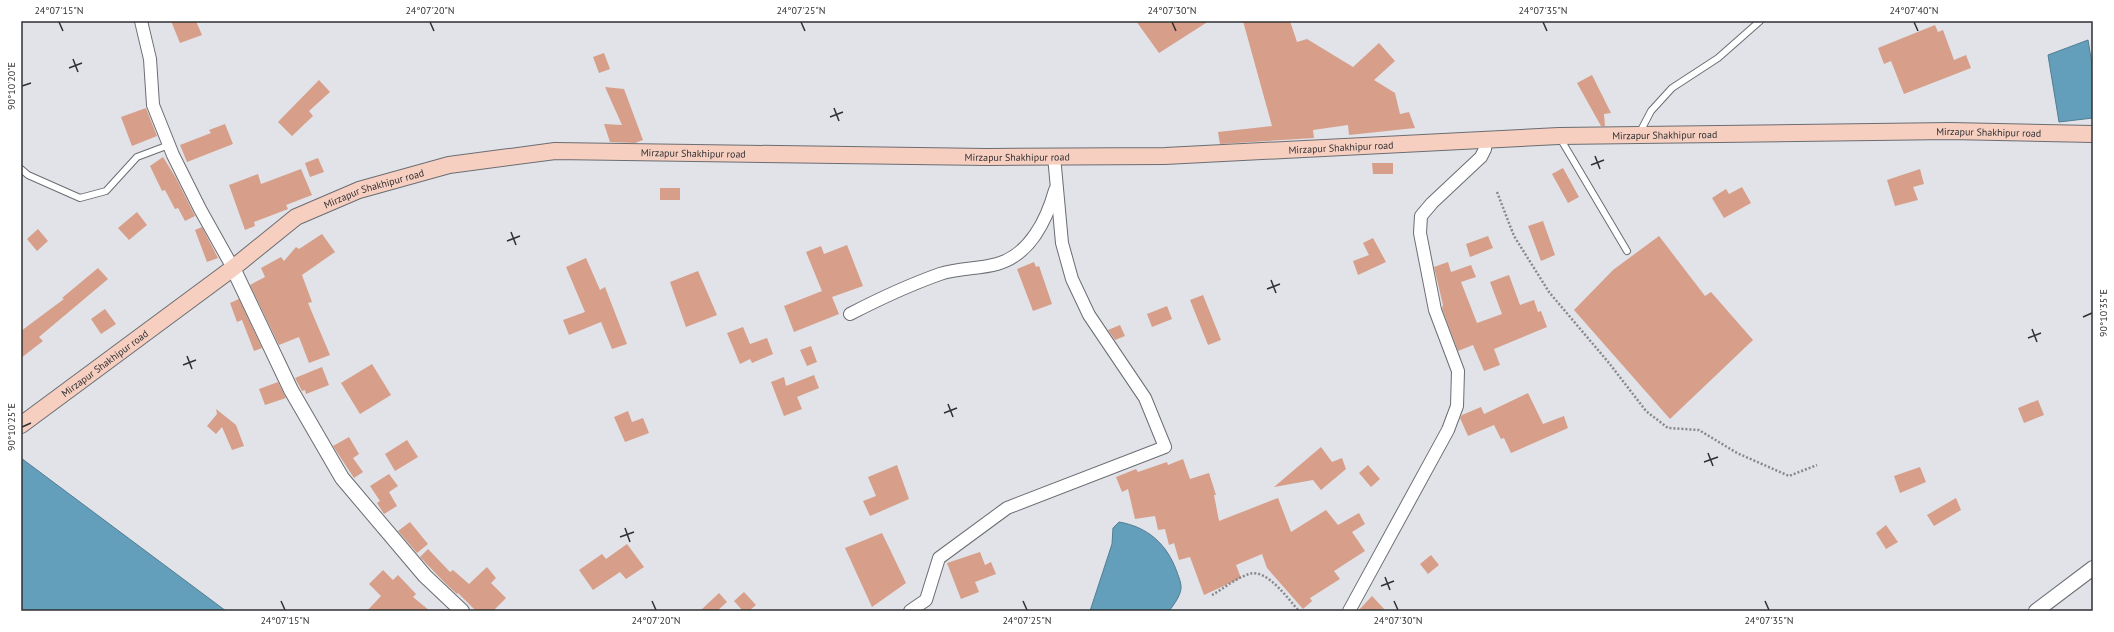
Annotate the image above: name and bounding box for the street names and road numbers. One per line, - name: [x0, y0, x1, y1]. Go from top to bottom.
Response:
- street label: Mirzapur Shakhipur road: [1936, 124, 2041, 139]
- street label: Mirzapur Shakhipur road: [1612, 127, 1717, 142]
- street label: Mirzapur Shakhipur road: [1288, 138, 1394, 156]
- street label: Mirzapur Shakhipur road: [641, 146, 746, 160]
- street label: Mirzapur Shakhipur road: [965, 150, 1070, 164]
- street label: Mirzapur Shakhipur road: [322, 166, 425, 211]
- street label: Mirzapur Shakhipur road: [58, 327, 151, 400]

